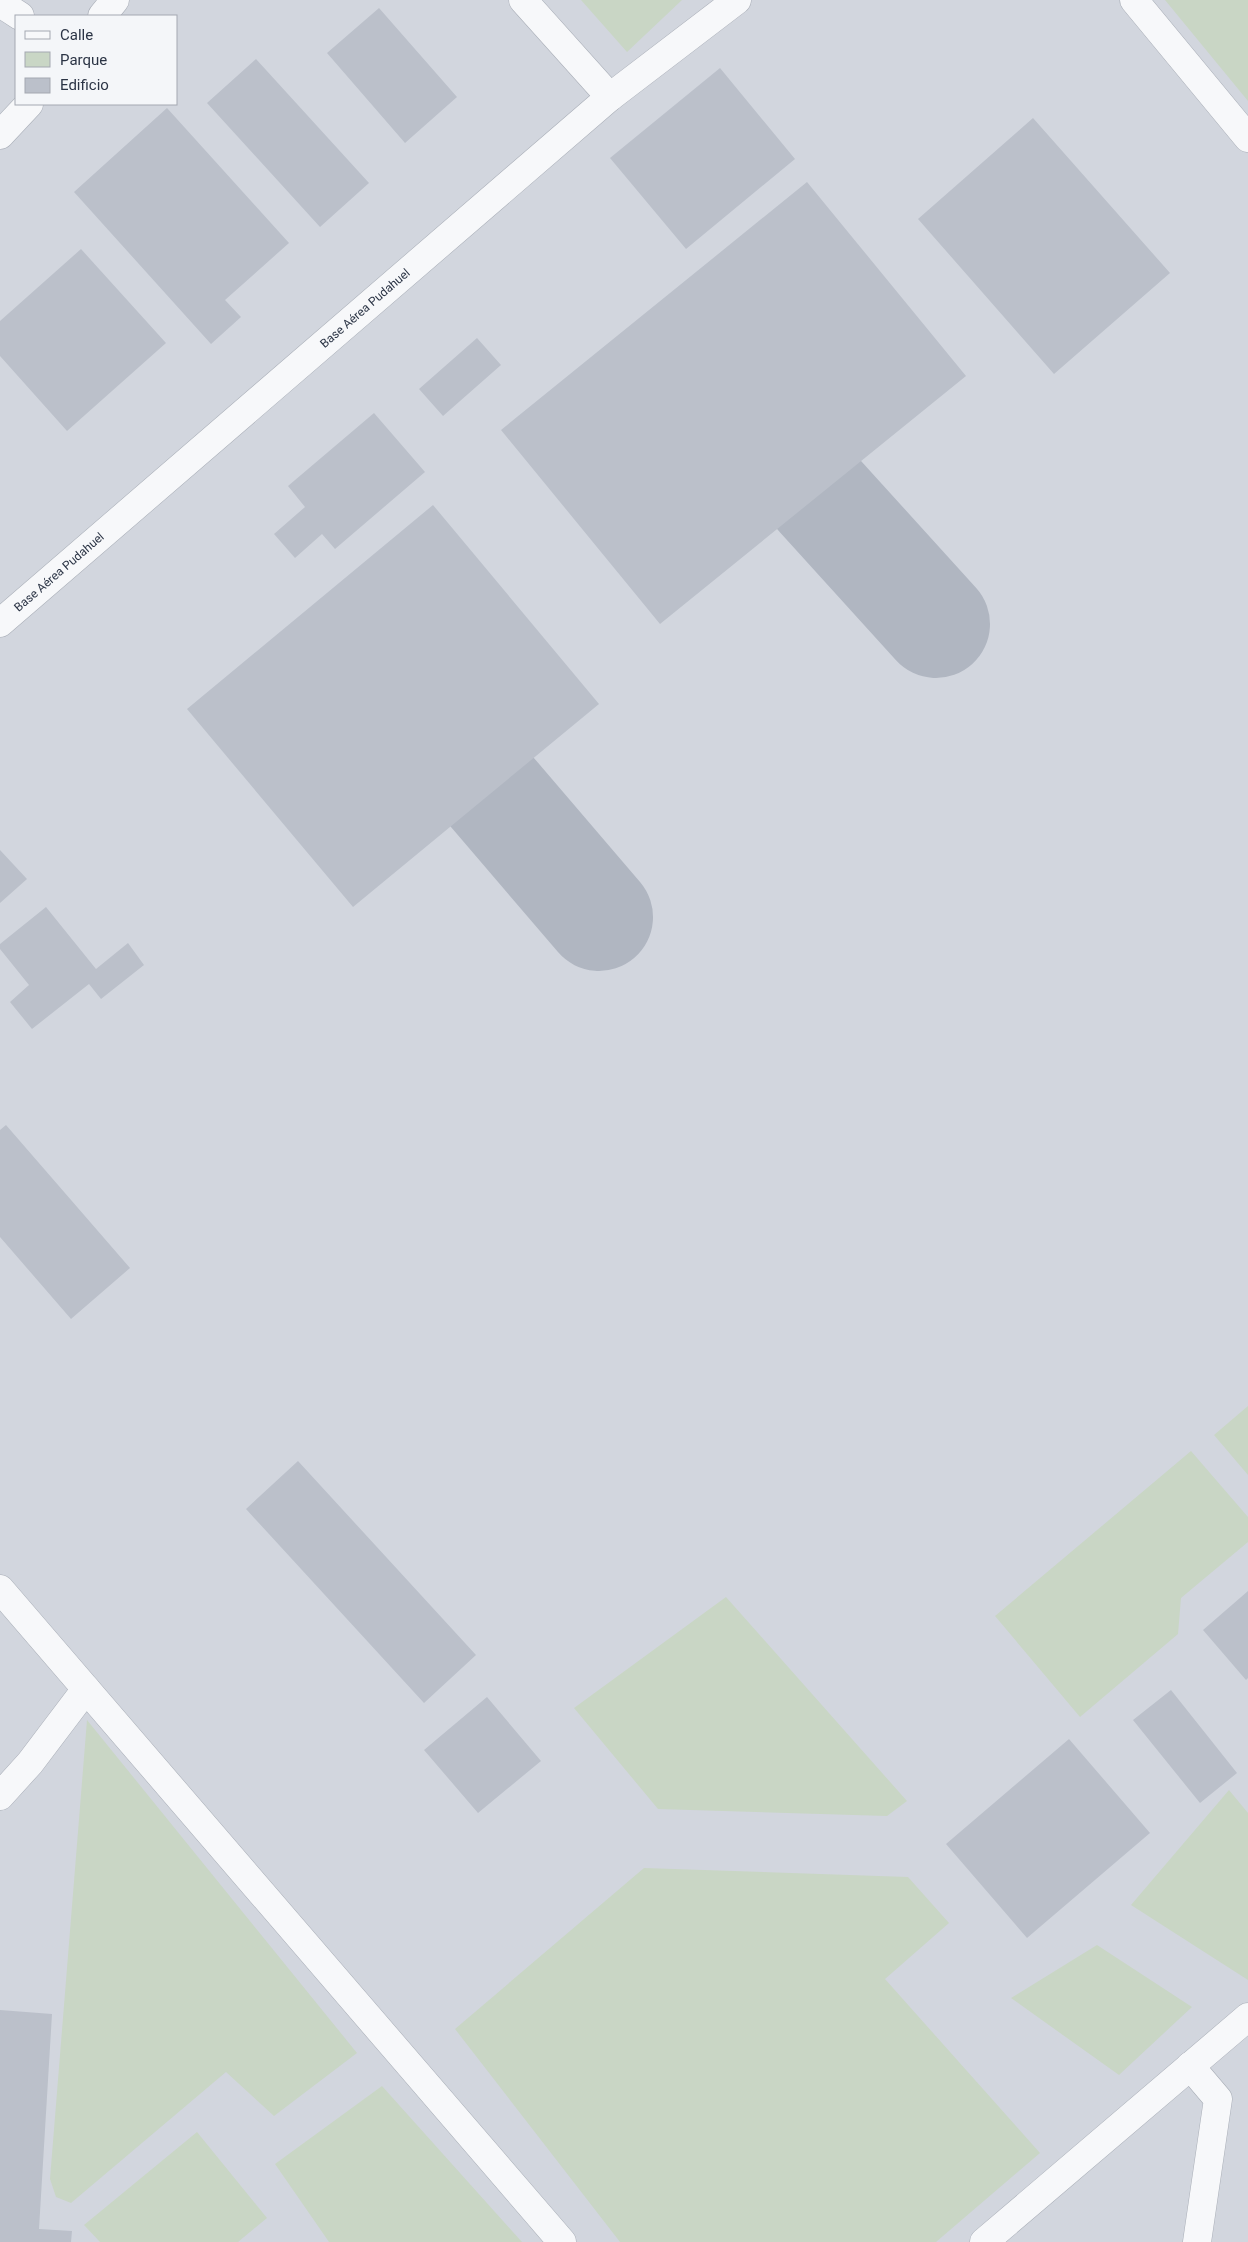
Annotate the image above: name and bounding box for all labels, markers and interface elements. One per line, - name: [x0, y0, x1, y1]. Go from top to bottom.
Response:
- legend: [15, 15, 178, 105]
- text: Calle: [60, 26, 93, 44]
- text: Parque: [60, 51, 107, 69]
- text: Edificio: [60, 76, 109, 94]
- street label: Base Aérea Pudahuel: [317, 266, 413, 351]
- street label: Base Aérea Pudahuel: [11, 530, 107, 614]

